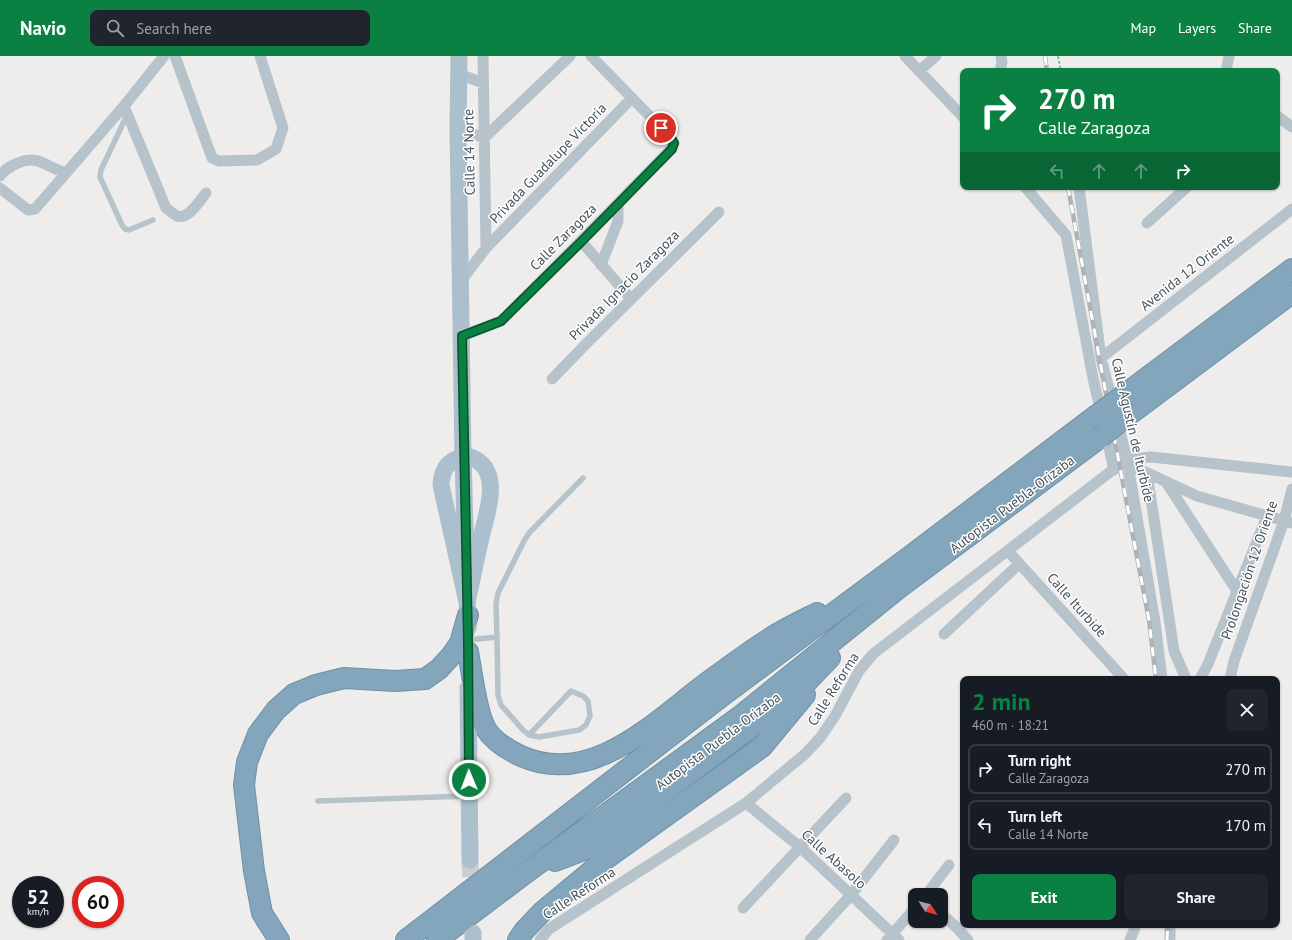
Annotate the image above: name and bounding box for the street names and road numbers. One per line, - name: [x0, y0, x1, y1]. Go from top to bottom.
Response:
- street label: Privada Guadalupe Victoria: [486, 99, 610, 227]
- street label: Calle 14 Norte: [459, 109, 479, 195]
- street label: Calle Zaragoza: [526, 200, 600, 274]
- street label: Privada Ignacio Zaragoza: [565, 226, 683, 344]
- street label: Avenida 12 Oriente: [1136, 230, 1238, 314]
- street label: Calle Agustín de Iturbide: [1108, 356, 1158, 504]
- street label: Autopista Puebla-Orizaba: [946, 451, 1078, 557]
- street label: Prolongación 12 Oriente: [1217, 498, 1281, 642]
- street label: Calle Iturbide: [1043, 569, 1111, 641]
- street label: Calle Reforma: [803, 649, 863, 729]
- street label: Autopista Puebla-Orizaba: [652, 688, 784, 794]
- street label: Calle Abasolo: [798, 825, 870, 893]
- street label: Calle Reforma: [539, 863, 619, 923]

